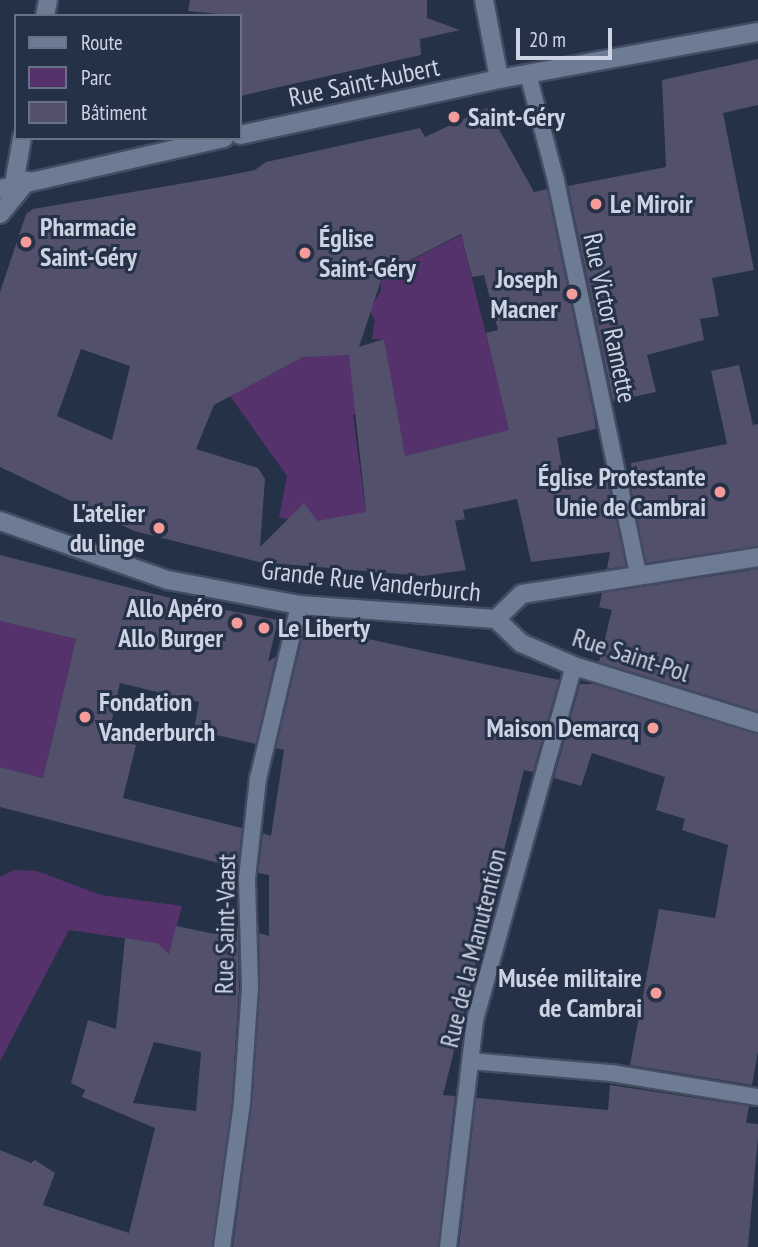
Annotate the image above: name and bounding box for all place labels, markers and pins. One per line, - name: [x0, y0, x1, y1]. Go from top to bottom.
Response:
- place label: Saint-Géry: [468, 101, 565, 133]
- marker: Saint-Géry: [446, 109, 462, 125]
- place label: Le Miroir: [610, 188, 693, 220]
- marker: Le Miroir: [588, 196, 604, 212]
- place label: Pharmacie Saint-Géry: [40, 211, 137, 272]
- place label: Église Saint-Géry: [319, 222, 416, 284]
- marker: Pharmacie Saint-Géry: [18, 234, 34, 250]
- marker: Église Saint-Géry: [297, 245, 313, 261]
- place label: Joseph Macner: [490, 263, 558, 324]
- marker: Joseph Macner: [564, 286, 580, 302]
- place label: Église Protestante Unie de Cambrai: [538, 461, 706, 522]
- marker: Église Protestante Unie de Cambrai: [712, 484, 728, 500]
- place label: L'atelier du linge: [70, 497, 145, 558]
- marker: L'atelier du linge: [151, 520, 167, 536]
- place label: Allo Apéro Allo Burger: [118, 592, 223, 654]
- place label: Le Liberty: [278, 612, 370, 644]
- marker: Allo Apéro Allo Burger: [229, 615, 245, 631]
- marker: Le Liberty: [256, 620, 272, 636]
- place label: Fondation Vanderburch: [99, 686, 215, 748]
- marker: Fondation Vanderburch: [77, 709, 93, 725]
- place label: Maison Demarcq: [487, 712, 639, 744]
- marker: Maison Demarcq: [645, 720, 661, 736]
- place label: Musée militaire de Cambrai: [498, 962, 642, 1024]
- marker: Musée militaire de Cambrai: [648, 985, 664, 1001]

